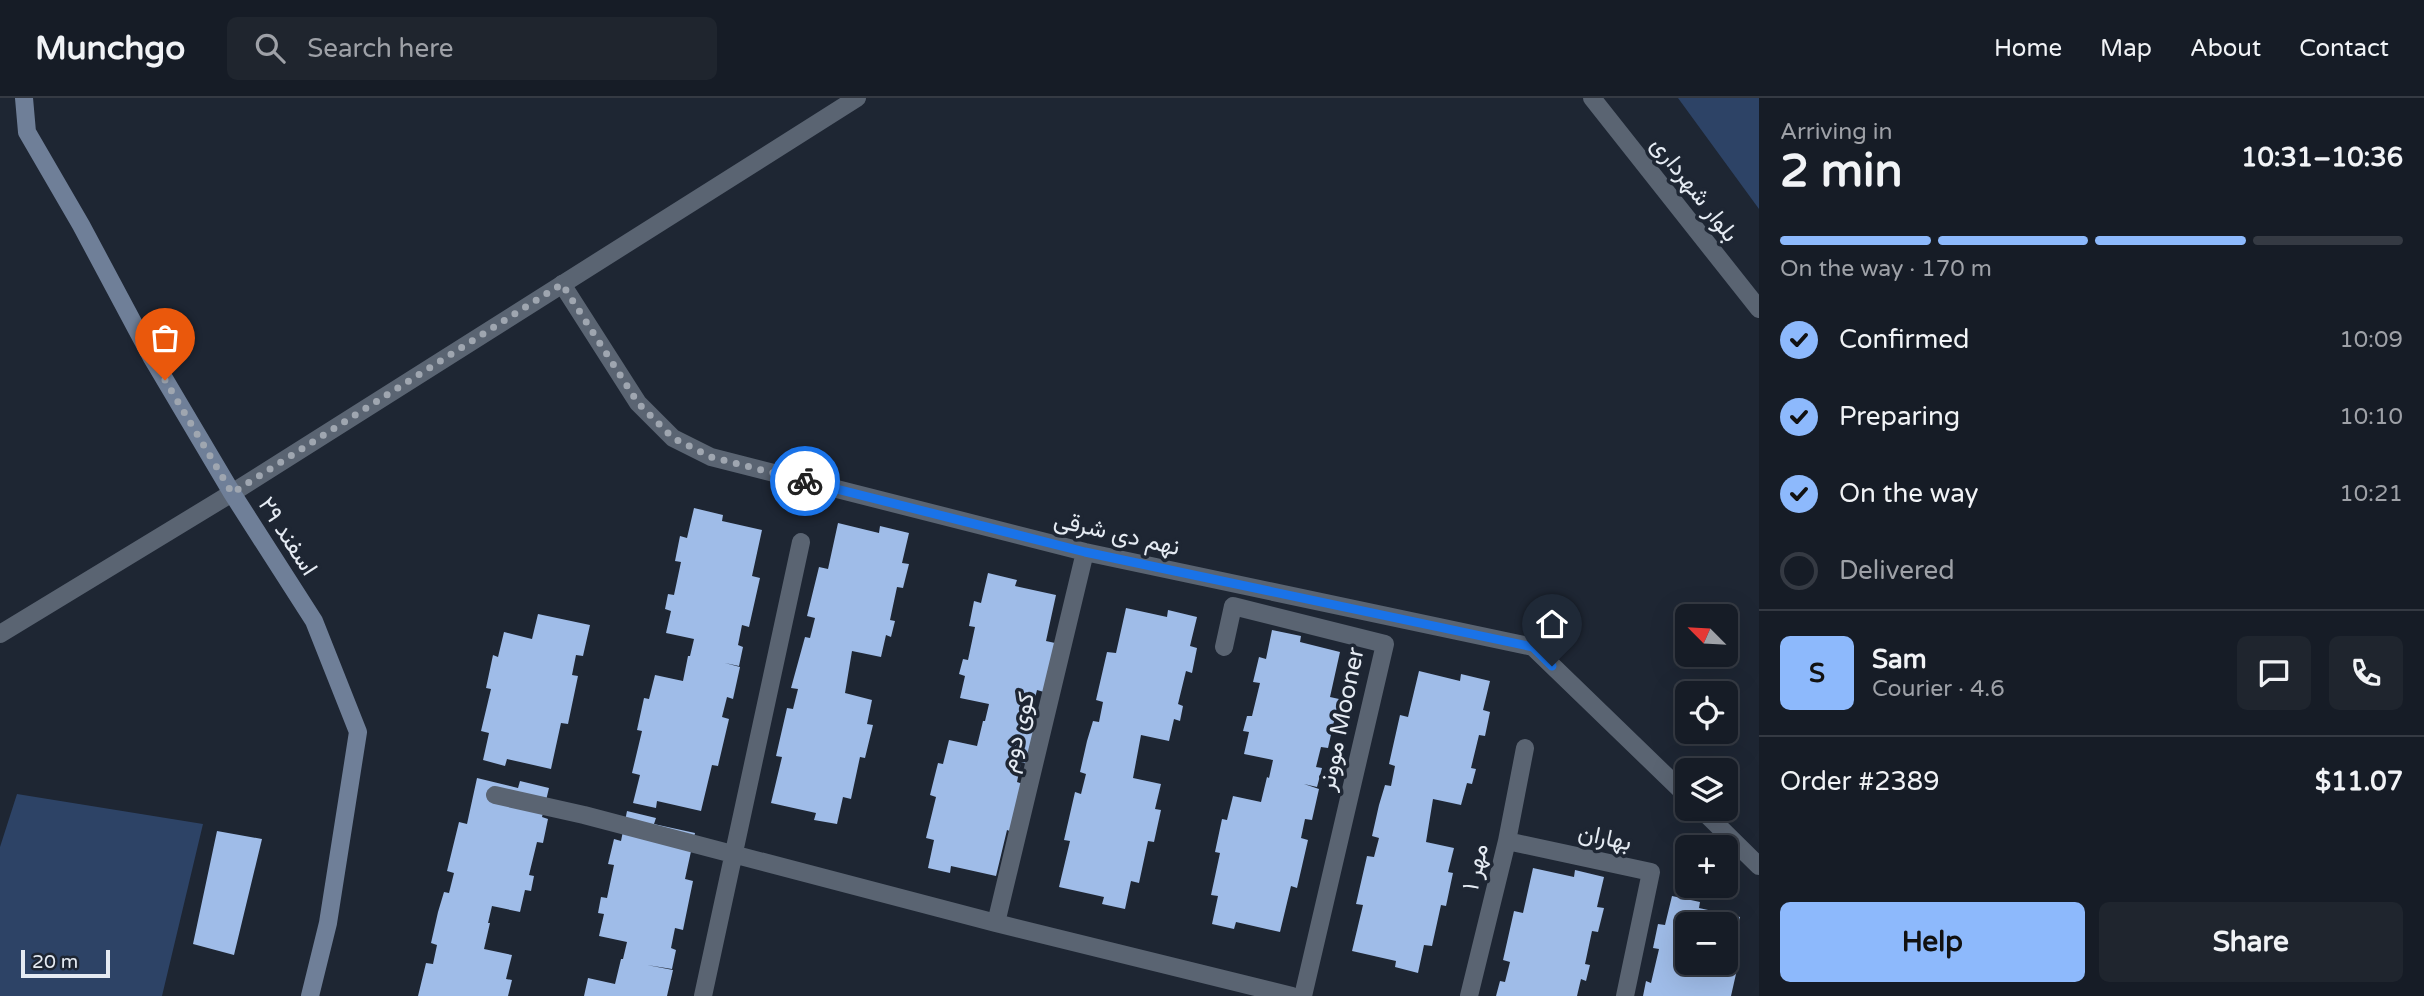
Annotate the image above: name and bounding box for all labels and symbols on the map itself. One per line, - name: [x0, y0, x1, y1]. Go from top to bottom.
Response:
- street label: بلوار شهرداری: [1644, 131, 1745, 248]
- pin: [135, 308, 195, 380]
- courier: [770, 446, 840, 516]
- street label: ۲۹ اسفند: [252, 492, 324, 581]
- street label: نهم دی شرقی: [1051, 505, 1183, 563]
- pin: [1522, 594, 1582, 666]
- north arrow: [1675, 604, 1738, 667]
- street label: موونر Mooner: [1312, 644, 1371, 794]
- street label: کوی دوم: [994, 689, 1042, 775]
- street label: بهاران: [1576, 818, 1634, 857]
- street label: مهر ۱: [1456, 841, 1495, 893]
- scale bar: [21, 947, 110, 979]

